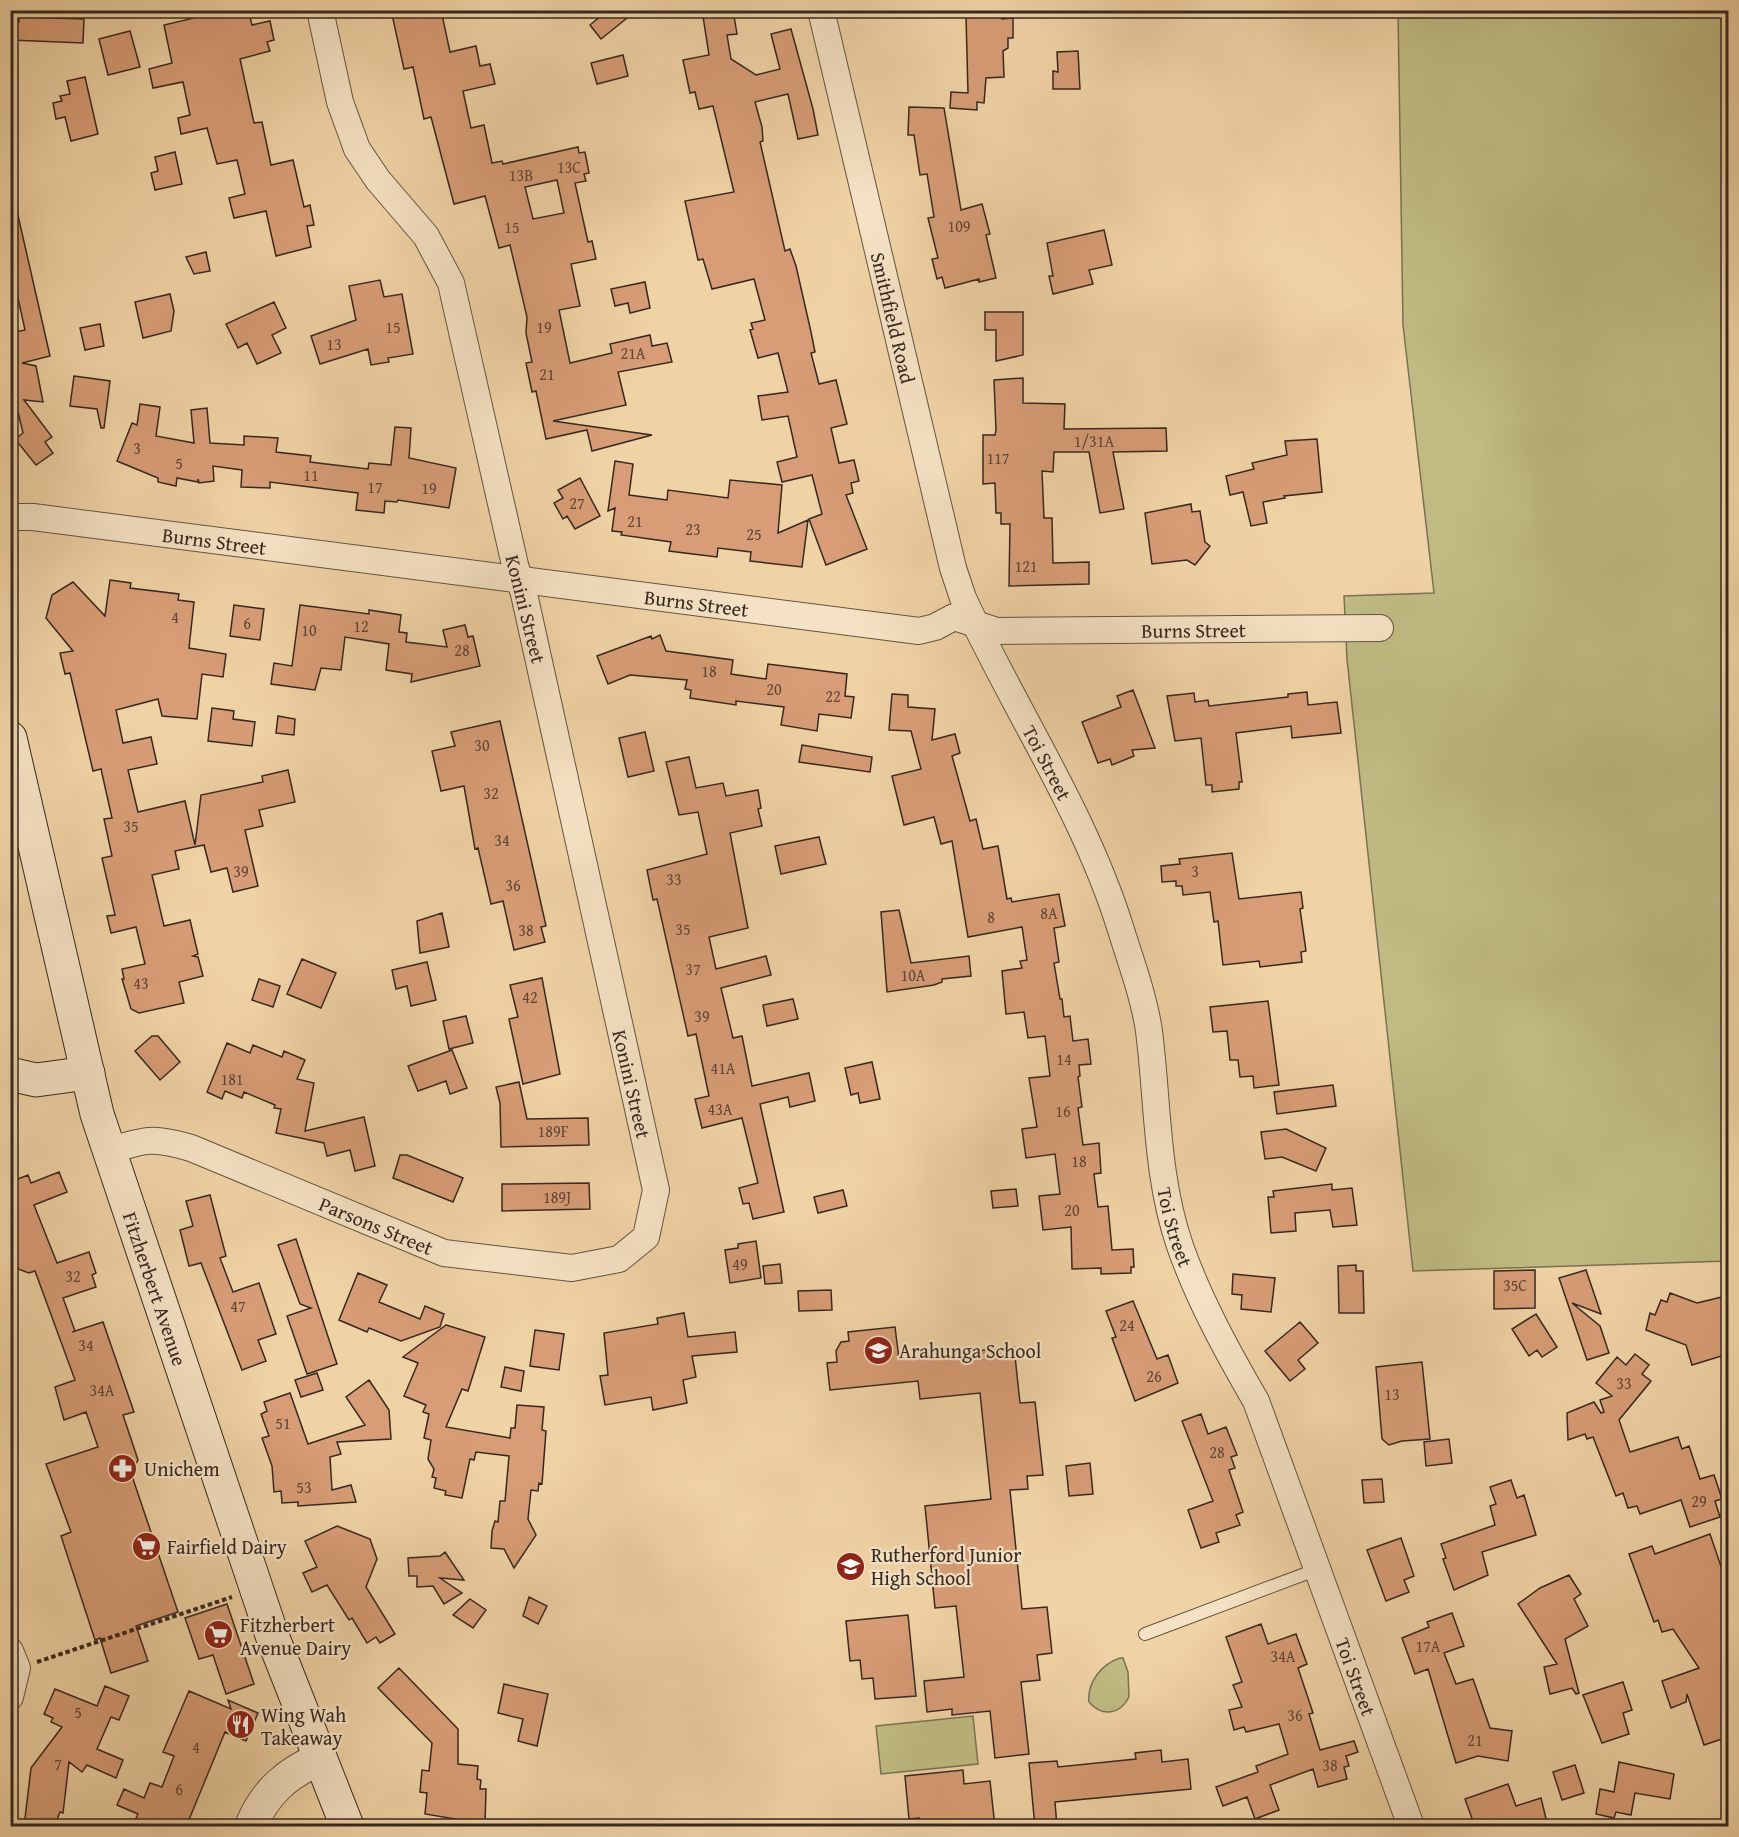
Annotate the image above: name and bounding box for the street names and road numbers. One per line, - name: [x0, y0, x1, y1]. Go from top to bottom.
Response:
- street label: Smithfield Road: [864, 249, 923, 386]
- street label: Burns Street: [161, 519, 268, 561]
- street label: Konini Street: [499, 552, 553, 666]
- street label: Burns Street: [643, 581, 750, 623]
- street label: Burns Street: [1141, 615, 1246, 644]
- street label: Toi Street: [1016, 720, 1079, 805]
- street label: Konini Street: [605, 1027, 659, 1141]
- street label: Toi Street: [1151, 1185, 1201, 1271]
- street label: Parsons Street: [315, 1188, 438, 1262]
- street label: Fitzherbert Avenue: [116, 1208, 195, 1369]
- street label: Toi Street: [1329, 1633, 1384, 1720]

